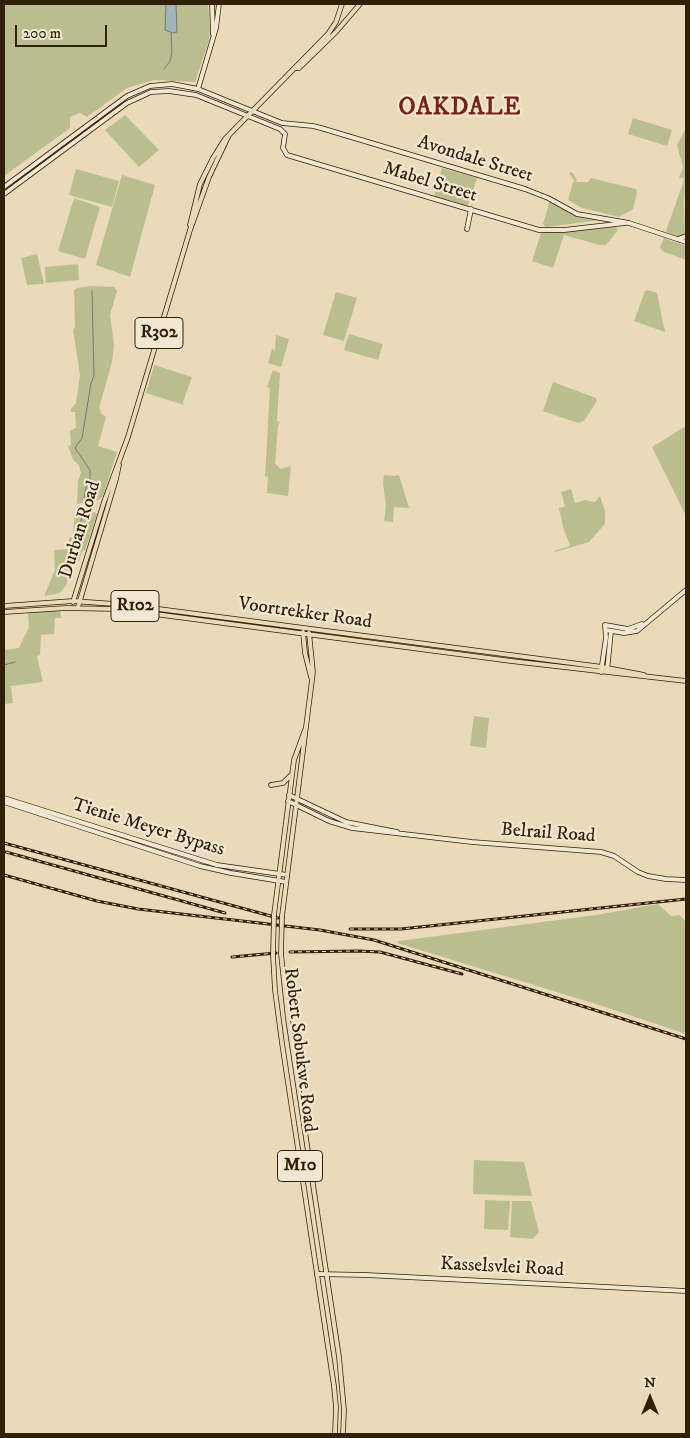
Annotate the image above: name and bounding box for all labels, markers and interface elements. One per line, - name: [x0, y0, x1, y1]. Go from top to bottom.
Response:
- scale bar: [18, 15, 110, 47]
- text: 200 m: [23, 24, 61, 43]
- district label: OAKDALE: [398, 95, 522, 123]
- street label: Avondale Street: [415, 132, 535, 188]
- street label: Mabel Street: [380, 158, 480, 208]
- road number: R302: [135, 317, 183, 348]
- street label: Durban Road: [55, 479, 107, 581]
- road number: R102: [111, 590, 159, 622]
- street label: Voortrekker Road: [237, 593, 373, 635]
- street label: Tienie Meyer Bypass: [69, 794, 227, 862]
- street label: Belrail Road: [500, 819, 596, 849]
- street label: Robert Sobukwe Road: [278, 966, 320, 1134]
- road number: M10: [278, 1150, 322, 1182]
- street label: Kasselsvlei Road: [440, 1253, 564, 1283]
- north arrow: [625, 1373, 675, 1423]
- text: N: [644, 1374, 656, 1392]

